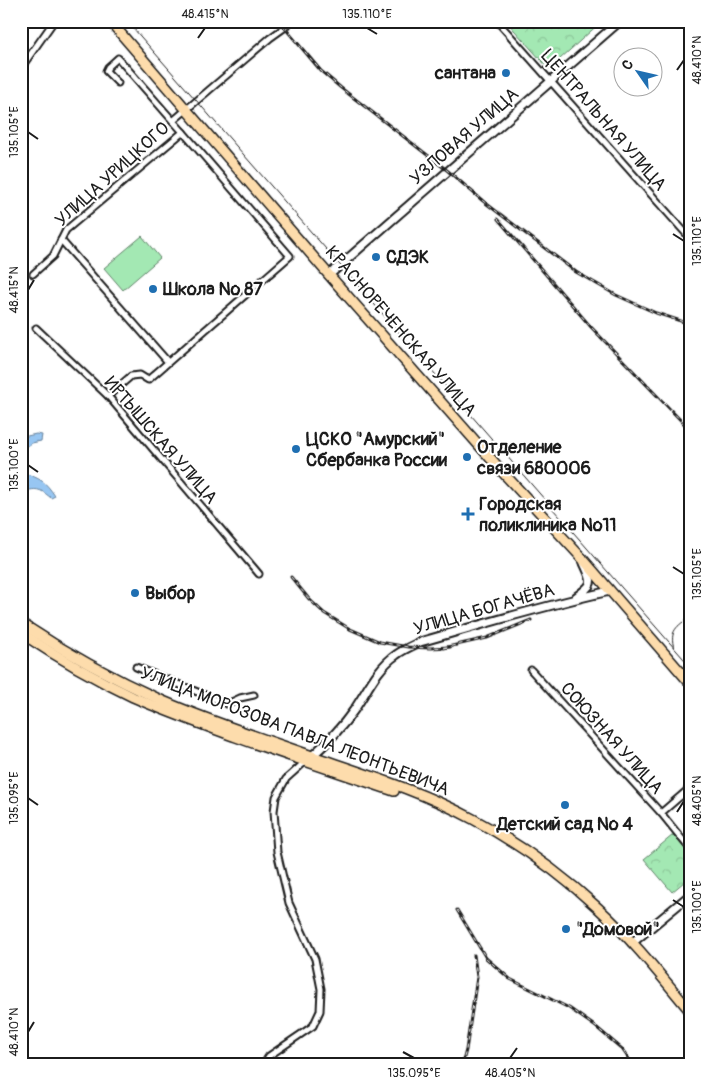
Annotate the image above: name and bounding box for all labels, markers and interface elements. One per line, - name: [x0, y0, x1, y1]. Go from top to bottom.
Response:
- text: 48.415°N: [181, 7, 229, 22]
- text: 135.110°E: [342, 7, 392, 22]
- text: 48.410°N: [690, 36, 705, 84]
- street label: ЦЕНТРАЛЬНАЯ УЛИЦА: [536, 45, 672, 196]
- north arrow: [614, 48, 664, 98]
- text: С: [618, 56, 637, 73]
- place label: сантана: [434, 62, 497, 85]
- marker: сантана: [500, 67, 512, 79]
- street label: УЗЛОВАЯ УЛИЦА: [405, 83, 524, 190]
- text: 135.105°E: [7, 106, 22, 158]
- street label: УЛИЦА УРИЦКОГО: [50, 117, 174, 232]
- text: 135.110°E: [690, 216, 705, 266]
- street label: КРАСНОРЕЧЕНСКАЯ УЛИЦА: [320, 241, 481, 422]
- place label: СДЭК: [386, 246, 429, 269]
- marker: СДЭК: [370, 251, 382, 263]
- text: 48.415°N: [7, 266, 22, 314]
- place label: Школа № 87: [162, 278, 263, 301]
- marker: Школа № 87: [147, 283, 159, 295]
- street label: ИРТЫШСКАЯ УЛИЦА: [99, 372, 223, 509]
- place label: ЦСКО "Амурский" Сбербанка России: [306, 428, 447, 472]
- place label: Отделение связи 680006: [476, 436, 591, 480]
- text: 135.100°E: [7, 438, 22, 492]
- marker: ЦСКО "Амурский" Сбербанка России: [290, 443, 302, 455]
- marker: Отделение связи 680006: [461, 451, 473, 463]
- place label: Городская поликлиника №11: [479, 493, 617, 537]
- marker: Городская поликлиника №11: [461, 507, 475, 521]
- text: 135.105°E: [690, 548, 705, 600]
- street label: УЛИЦА БОГАЧЁВА: [411, 578, 557, 641]
- place label: Выбор: [145, 582, 196, 605]
- marker: Выбор: [129, 587, 141, 599]
- street label: УЛИЦА МОРОЗОВА ПАВЛА ЛЕОНТЬЕВИЧА: [137, 662, 453, 801]
- street label: СОЮЗНАЯ УЛИЦА: [555, 677, 668, 799]
- text: 135.095°E: [7, 772, 22, 824]
- text: 48.405°N: [690, 776, 705, 826]
- marker: Детский сад № 4: [559, 799, 571, 811]
- place label: Детский сад № 4: [496, 813, 634, 836]
- text: 135.100°E: [690, 880, 705, 934]
- place label: "Домовой": [576, 918, 660, 941]
- marker: "Домовой": [560, 923, 572, 935]
- text: 48.410°N: [7, 1008, 22, 1056]
- text: 135.095°E: [388, 1066, 440, 1081]
- text: 48.405°N: [485, 1066, 535, 1081]

